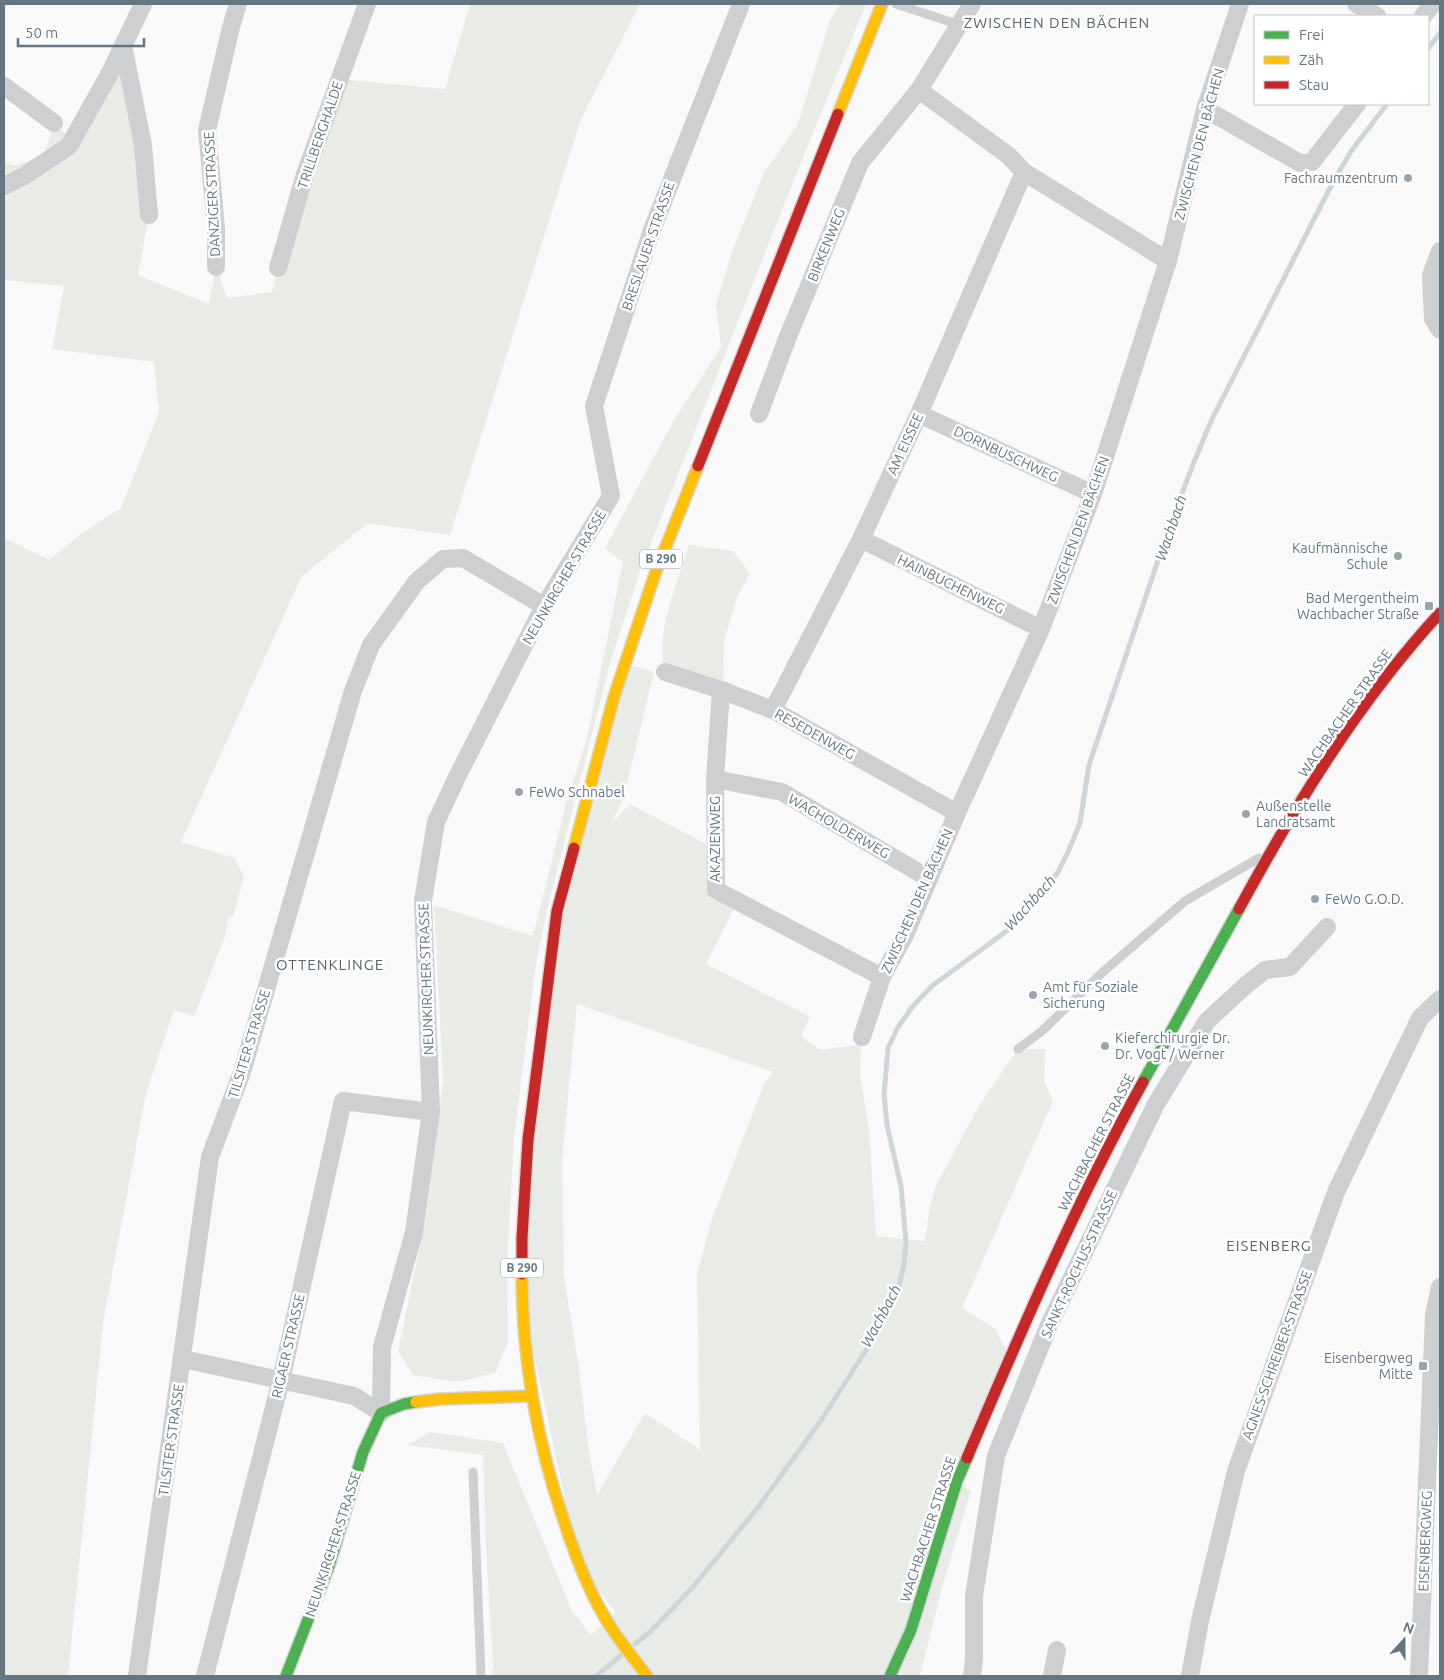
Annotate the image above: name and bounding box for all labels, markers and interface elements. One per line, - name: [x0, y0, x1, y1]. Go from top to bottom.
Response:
- district label: ZWISCHEN DEN BÄCHEN: [964, 14, 1150, 31]
- scale bar: [18, 15, 144, 47]
- legend: [1254, 15, 1429, 105]
- text: 50 m: [25, 24, 58, 41]
- text: Frei: [1299, 26, 1324, 43]
- text: Zäh: [1299, 51, 1324, 68]
- street label: ZWISCHEN DEN BÄCHEN: [1171, 67, 1227, 221]
- text: Stau: [1299, 76, 1329, 93]
- street label: TRILLBERGHALDE: [294, 79, 346, 191]
- street label: DANZIGER STRASSE: [201, 131, 223, 257]
- place label: Fachraumzentrum: [1284, 170, 1398, 186]
- marker: Fachraumzentrum: [1402, 172, 1414, 184]
- street label: BRESLAUER STRASSE: [618, 180, 678, 312]
- street label: BIRKENWEG: [804, 206, 848, 284]
- street label: AM EISSEE: [884, 410, 926, 477]
- street label: DORNBUSCHWEG: [951, 423, 1061, 485]
- street label: ZWISCHEN DEN BÄCHEN: [1044, 454, 1112, 606]
- water label: Wachbach: [1151, 493, 1190, 563]
- street label: NEUNKIRCHER STRASSE: [519, 507, 609, 647]
- place label: Kaufmännische Schule: [1292, 540, 1388, 572]
- road number: B 290: [640, 550, 682, 568]
- marker: Kaufmännische Schule: [1392, 550, 1404, 562]
- street label: HAINBUCHENWEG: [895, 551, 1007, 617]
- place label: Bad Mergentheim Wachbacher Straße: [1297, 590, 1419, 622]
- marker: Bad Mergentheim Wachbacher Straße: [1423, 600, 1435, 612]
- street label: WACHBACHER STRASSE: [1295, 646, 1395, 780]
- street label: RESEDENWEG: [772, 705, 858, 763]
- place label: FeWo Schnabel: [529, 784, 625, 800]
- marker: FeWo Schnabel: [513, 786, 525, 798]
- street label: WACHOLDERWEG: [785, 790, 893, 862]
- street label: AKAZIENWEG: [707, 796, 723, 882]
- place label: Außenstelle Landratsamt: [1256, 798, 1336, 830]
- marker: Außenstelle Landratsamt: [1240, 808, 1252, 820]
- street label: ZWISCHEN DEN BÄCHEN: [878, 826, 956, 976]
- water label: Wachbach: [1001, 872, 1059, 934]
- place label: FeWo G.O.D.: [1325, 891, 1404, 907]
- marker: FeWo G.O.D.: [1309, 893, 1321, 905]
- street label: NEUNKIRCHER STRASSE: [415, 903, 437, 1055]
- district label: OTTENKLINGE: [276, 956, 384, 973]
- place label: Amt für Soziale Sicherung: [1043, 979, 1139, 1011]
- street label: TILSITER STRASSE: [225, 987, 273, 1100]
- marker: Amt für Soziale Sicherung: [1027, 989, 1039, 1001]
- place label: Kieferchirurgie Dr. Dr. Vogt / Werner: [1115, 1030, 1230, 1062]
- marker: Kieferchirurgie Dr. Dr. Vogt / Werner: [1099, 1040, 1111, 1052]
- street label: WACHBACHER STRASSE: [1054, 1070, 1138, 1213]
- street label: SANKT-ROCHUS-STRASSE: [1038, 1187, 1120, 1341]
- district label: EISENBERG: [1226, 1237, 1312, 1254]
- road number: B 290: [501, 1258, 543, 1278]
- street label: AGNES-SCHREIBER-STRASSE: [1239, 1268, 1315, 1442]
- water label: Wachbach: [857, 1282, 904, 1350]
- street label: RIGAER STRASSE: [268, 1292, 308, 1400]
- place label: Eisenbergweg Mitte: [1324, 1350, 1413, 1382]
- marker: Eisenbergweg Mitte: [1417, 1360, 1429, 1372]
- street label: TILSITER STRASSE: [155, 1383, 187, 1497]
- street label: WACHBACHER STRASSE: [897, 1454, 959, 1604]
- street label: NEUNKIRCHER STRASSE: [302, 1469, 364, 1619]
- street label: EISENBERGWEG: [1415, 1490, 1435, 1592]
- north arrow: [1379, 1615, 1429, 1665]
- text: N: [1401, 1619, 1416, 1637]

